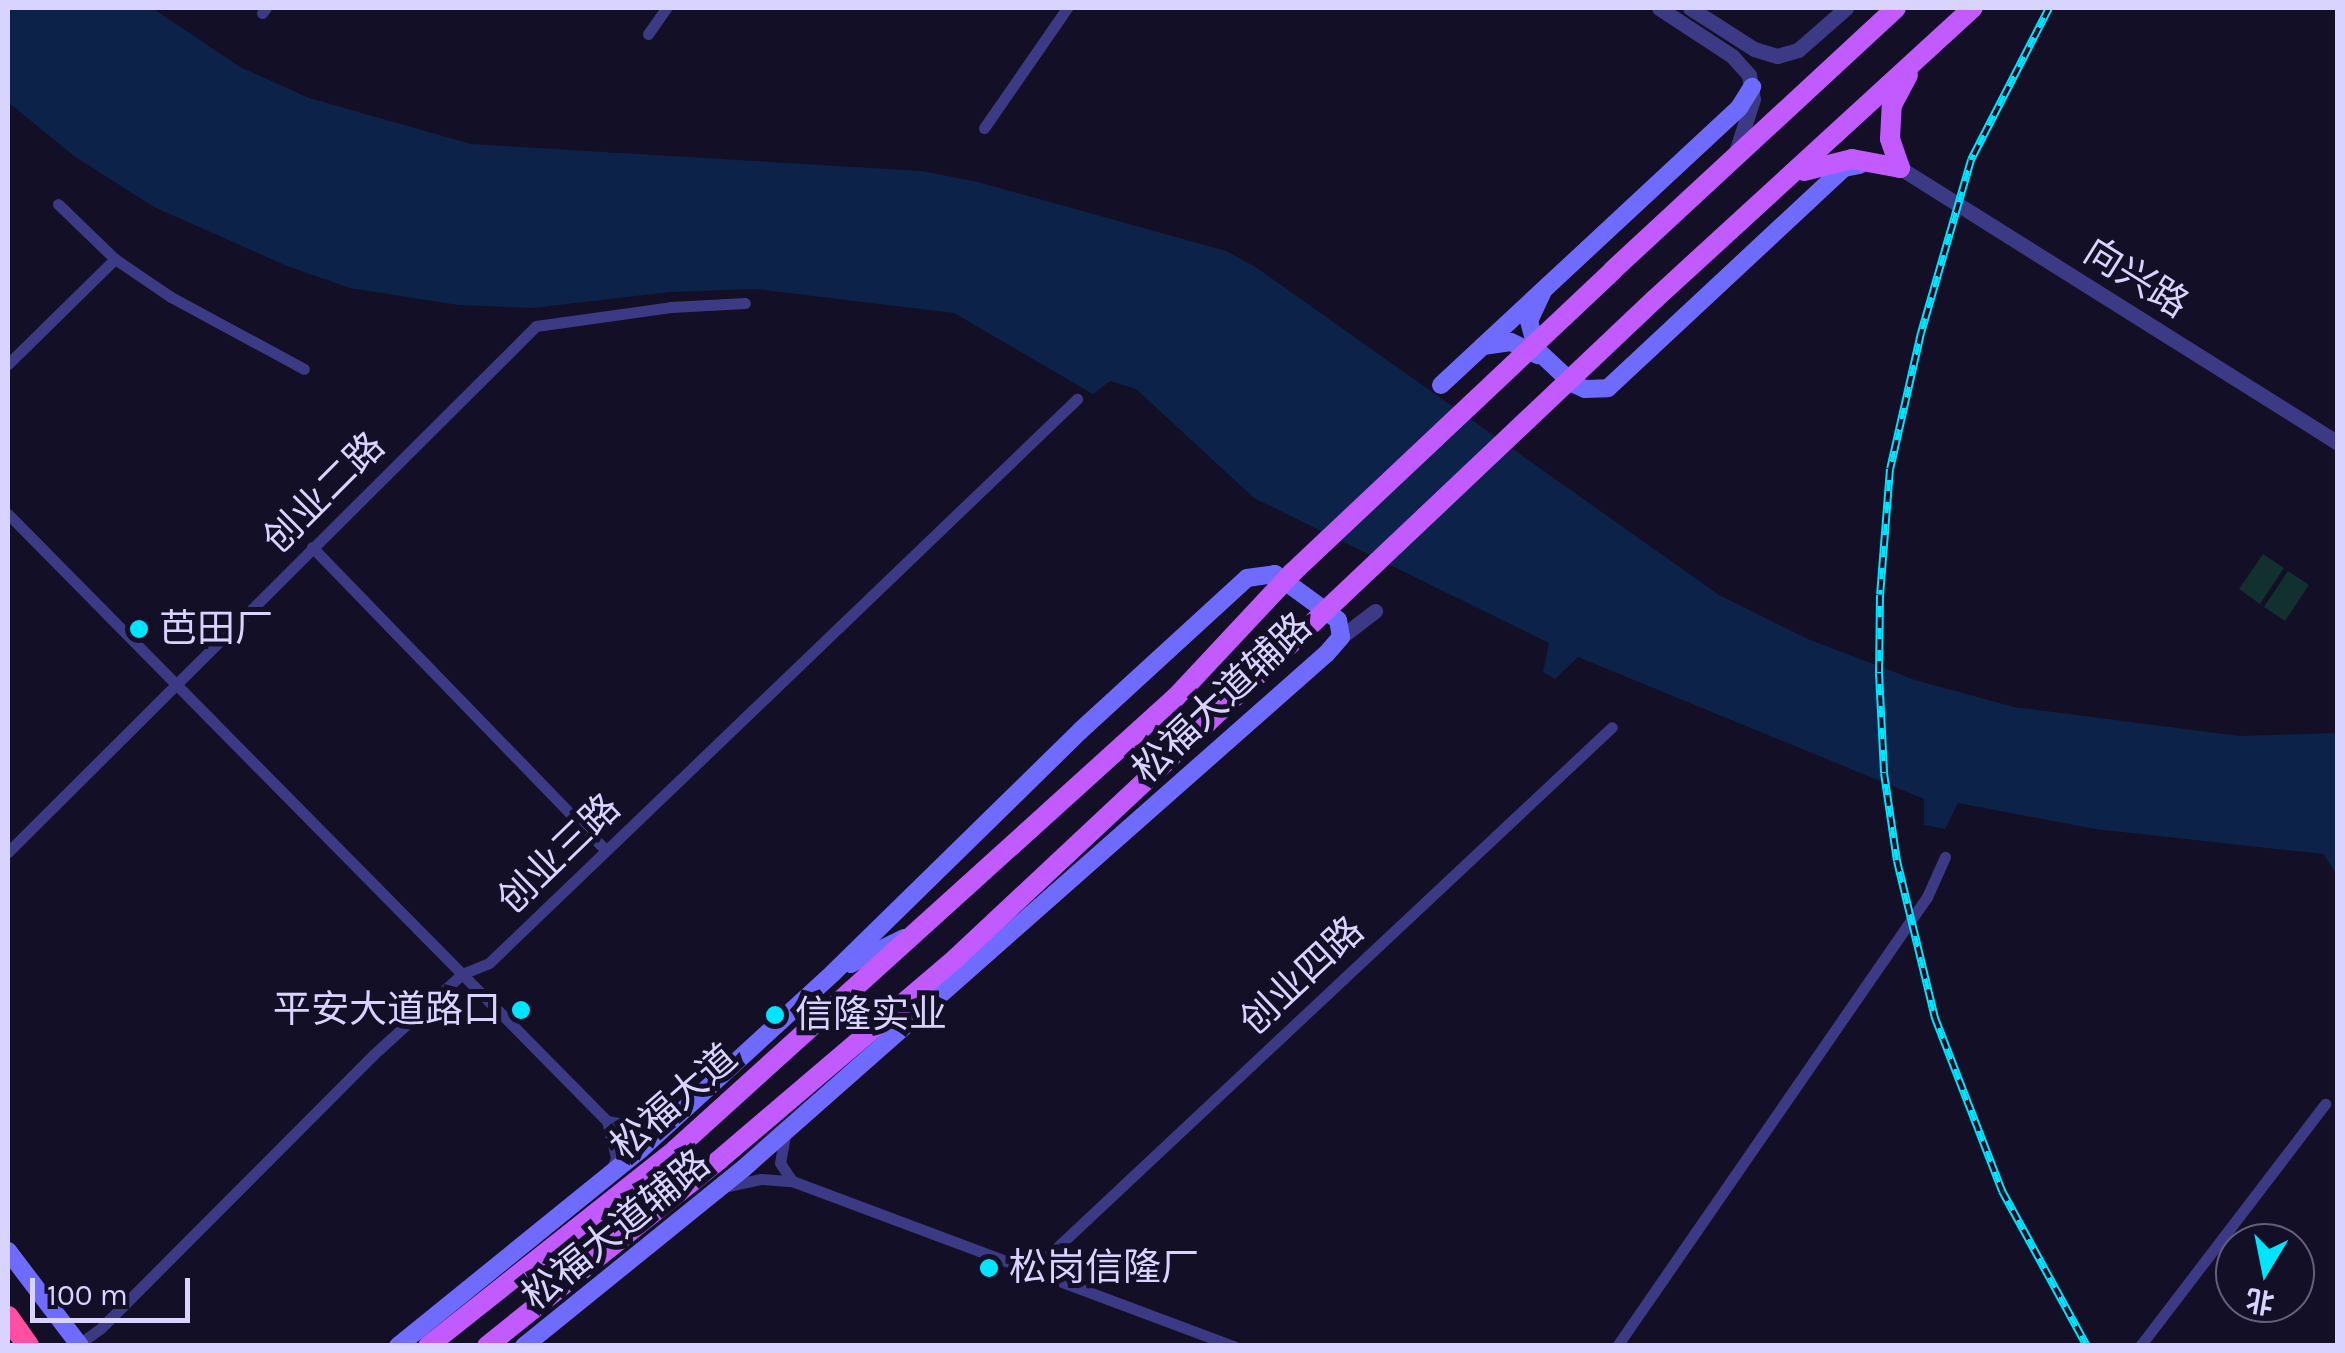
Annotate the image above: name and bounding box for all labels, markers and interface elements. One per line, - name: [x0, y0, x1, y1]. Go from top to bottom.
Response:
- street label: 向兴路: [2076, 228, 2196, 328]
- street label: 创业二路: [254, 423, 394, 563]
- street label: 松福大道辅路: [1123, 604, 1321, 792]
- place label: 芭田厂: [159, 606, 273, 652]
- marker: 芭田厂: [128, 618, 150, 640]
- street label: 创业三路: [488, 785, 630, 923]
- street label: 创业四路: [1231, 907, 1373, 1045]
- place label: 平安大道路口: [273, 987, 501, 1033]
- place label: 信隆实业: [795, 992, 947, 1038]
- marker: 平安大道路口: [510, 999, 532, 1021]
- marker: 信隆实业: [764, 1004, 786, 1026]
- street label: 松福大道: [602, 1035, 746, 1169]
- street label: 松福大道辅路: [513, 1141, 719, 1319]
- north arrow: [2215, 1223, 2315, 1323]
- place label: 松岗信隆厂: [1009, 1245, 1199, 1291]
- marker: 松岗信隆厂: [978, 1257, 1000, 1279]
- scale bar: [35, 1258, 195, 1320]
- text: 100 m: [47, 1277, 128, 1313]
- text: 北: [2243, 1282, 2277, 1320]

